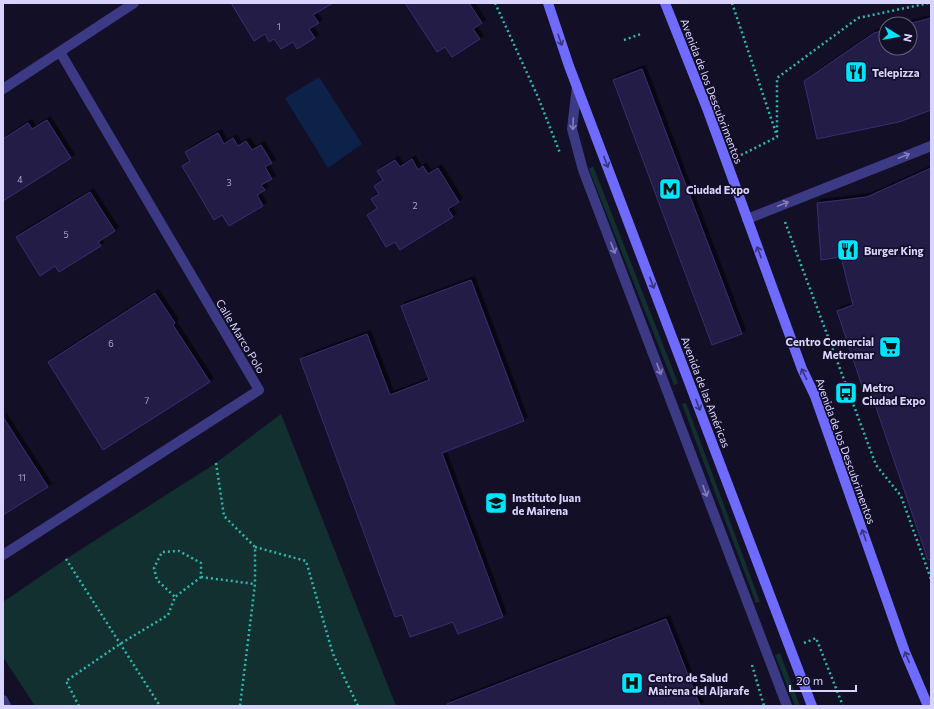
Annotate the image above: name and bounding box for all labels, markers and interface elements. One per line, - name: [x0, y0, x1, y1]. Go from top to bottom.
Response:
- north arrow: [878, 16, 918, 56]
- street label: Avenida de los Descubrimentos: [678, 17, 746, 165]
- house number: 1: [277, 21, 281, 32]
- text: N: [901, 33, 915, 43]
- one-way arrow: [557, 34, 564, 47]
- restaurant icon: Telepizza: [843, 59, 869, 85]
- place label: Telepizza: [872, 66, 920, 79]
- one-way arrow: [570, 118, 577, 131]
- one-way arrow: [897, 152, 909, 160]
- one-way arrow: [603, 155, 611, 167]
- house number: 4: [17, 174, 23, 185]
- metro station icon: Ciudad Expo: [657, 176, 683, 202]
- house number: 3: [226, 177, 232, 188]
- place label: Ciudad Expo: [686, 183, 750, 196]
- one-way arrow: [776, 199, 788, 207]
- house number: 2: [413, 200, 418, 211]
- house number: 5: [63, 229, 69, 240]
- restaurant icon: Burger King: [835, 237, 861, 263]
- one-way arrow: [609, 241, 617, 253]
- place label: Burger King: [864, 244, 924, 257]
- one-way arrow: [754, 246, 762, 258]
- one-way arrow: [649, 277, 657, 289]
- street label: Calle Marco Polo: [214, 297, 268, 376]
- supermarket icon: Centro Comercial Metromar: [877, 334, 903, 360]
- street label: Avenida de las Américas: [679, 335, 733, 449]
- place label: Centro Comercial Metromar: [786, 335, 874, 361]
- house number: 6: [108, 338, 114, 349]
- one-way arrow: [655, 363, 663, 375]
- one-way arrow: [800, 368, 807, 380]
- street label: Avenida de los Descubrimentos: [814, 376, 878, 526]
- bus stop icon: Metro Ciudad Expo: [833, 380, 859, 406]
- place label: Metro Ciudad Expo: [862, 381, 926, 407]
- house number: 7: [145, 395, 150, 406]
- one-way arrow: [695, 398, 703, 410]
- house number: 11: [18, 472, 26, 483]
- one-way arrow: [702, 484, 710, 496]
- school or university icon: Instituto Juan de Mairena: [483, 490, 509, 516]
- place label: Instituto Juan de Mairena: [512, 491, 581, 517]
- one-way arrow: [860, 528, 867, 541]
- one-way arrow: [903, 652, 911, 664]
- scale bar: [790, 667, 856, 693]
- hospital icon: Centro de Salud Mairena del Aljarafe: [619, 670, 645, 696]
- place label: Centro de Salud Mairena del Aljarafe: [648, 671, 749, 697]
- text: 20 m: [796, 673, 823, 687]

